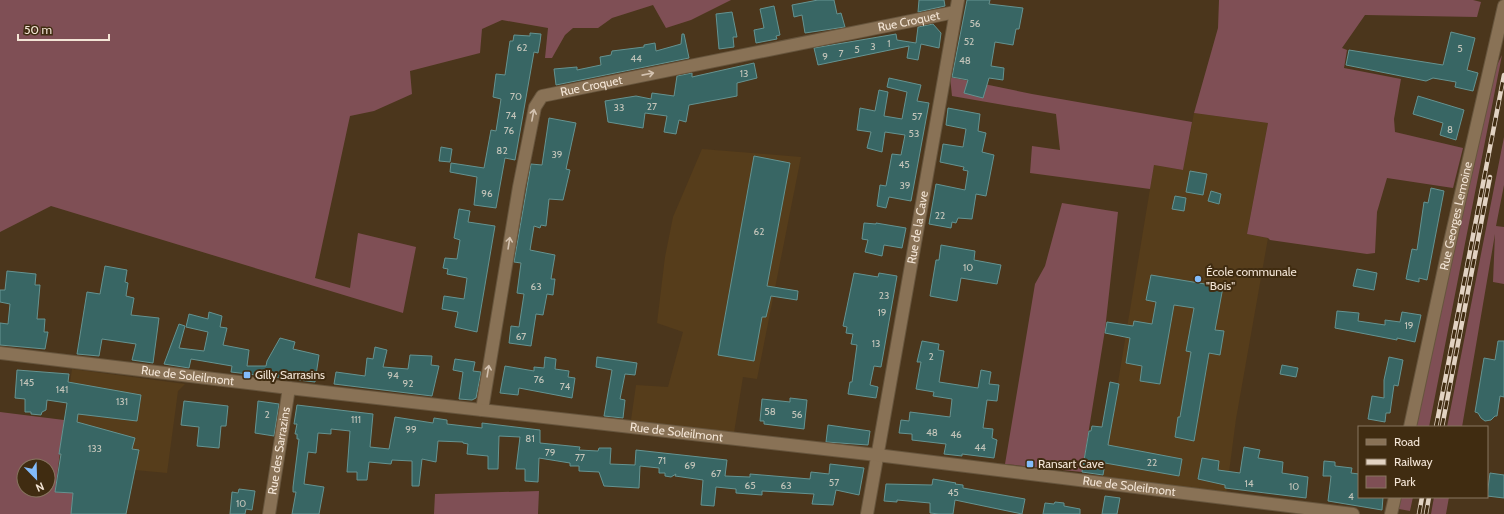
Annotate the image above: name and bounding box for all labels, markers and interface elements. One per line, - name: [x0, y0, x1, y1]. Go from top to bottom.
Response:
- street label: Rue Croquet: [876, 7, 941, 35]
- scale bar: [18, 16, 109, 42]
- house number: 56: [969, 17, 981, 30]
- text: 50 m: [24, 22, 52, 37]
- house number: 52: [964, 35, 974, 48]
- house number: 1: [887, 37, 891, 50]
- house number: 3: [870, 40, 876, 53]
- house number: 62: [517, 41, 527, 54]
- house number: 5: [1457, 42, 1463, 55]
- house number: 5: [854, 43, 860, 56]
- house number: 7: [838, 47, 844, 60]
- house number: 9: [822, 50, 828, 63]
- house number: 44: [630, 52, 642, 65]
- house number: 48: [959, 54, 971, 67]
- house number: 13: [740, 67, 748, 80]
- one-way arrow: [641, 70, 654, 78]
- street label: Rue Croquet: [559, 72, 624, 99]
- house number: 70: [510, 90, 522, 103]
- house number: 27: [647, 100, 657, 113]
- house number: 33: [614, 101, 624, 114]
- house number: 74: [506, 109, 516, 122]
- one-way arrow: [529, 109, 537, 122]
- house number: 57: [912, 110, 922, 123]
- house number: 8: [1447, 123, 1453, 136]
- house number: 76: [504, 124, 515, 137]
- house number: 53: [909, 127, 919, 140]
- house number: 82: [496, 144, 508, 157]
- house number: 39: [551, 148, 563, 161]
- house number: 45: [898, 158, 910, 171]
- street label: Rue Georges Lemoine: [1436, 160, 1475, 272]
- house number: 39: [899, 179, 911, 192]
- house number: 96: [481, 187, 493, 200]
- street label: Rue de la Cave: [903, 190, 931, 265]
- house number: 22: [935, 209, 945, 222]
- house number: 62: [754, 225, 764, 238]
- one-way arrow: [505, 237, 513, 250]
- house number: 10: [963, 261, 973, 274]
- place label: École communale "Bois": [1206, 264, 1297, 293]
- marker: École communale "Bois": [1193, 274, 1203, 284]
- house number: 63: [530, 280, 542, 293]
- house number: 23: [879, 289, 889, 302]
- house number: 19: [878, 306, 887, 319]
- house number: 19: [1405, 319, 1414, 332]
- house number: 67: [516, 330, 526, 343]
- house number: 13: [872, 337, 880, 350]
- house number: 2: [928, 350, 934, 363]
- street label: Rue de Soleilmont: [140, 362, 235, 388]
- one-way arrow: [484, 365, 492, 378]
- place label: Gilly Sarrasins: [255, 367, 325, 382]
- house number: 94: [387, 369, 399, 382]
- marker: Gilly Sarrasins: [242, 370, 252, 380]
- house number: 76: [534, 373, 545, 386]
- house number: 145: [20, 376, 34, 389]
- house number: 92: [403, 377, 413, 390]
- house number: 74: [560, 380, 570, 393]
- house number: 141: [56, 383, 68, 396]
- house number: 131: [116, 395, 128, 408]
- house number: 58: [764, 405, 776, 418]
- street label: Rue des Sarrazins: [264, 406, 293, 496]
- house number: 2: [264, 408, 270, 421]
- house number: 56: [791, 408, 803, 421]
- house number: 111: [351, 413, 361, 426]
- street label: Rue de Soleilmont: [629, 419, 724, 444]
- house number: 99: [405, 423, 417, 436]
- house number: 48: [926, 426, 938, 439]
- legend: [1358, 426, 1488, 498]
- house number: 46: [950, 428, 962, 441]
- house number: 81: [525, 432, 535, 445]
- text: Road: [1394, 434, 1420, 449]
- house number: 44: [974, 441, 986, 454]
- house number: 133: [88, 442, 102, 455]
- house number: 79: [545, 446, 556, 459]
- house number: 77: [575, 451, 585, 464]
- house number: 71: [658, 454, 666, 467]
- text: Railway: [1394, 454, 1432, 469]
- place label: Ransart Cave: [1038, 456, 1104, 471]
- house number: 22: [1147, 456, 1157, 469]
- north arrow: [16, 458, 56, 498]
- house number: 69: [684, 459, 696, 472]
- marker: Ransart Cave: [1025, 459, 1035, 469]
- house number: 67: [711, 467, 721, 480]
- street label: Rue de Soleilmont: [1082, 473, 1177, 499]
- text: Park: [1394, 474, 1416, 489]
- house number: 57: [829, 476, 839, 489]
- house number: 14: [1244, 477, 1254, 490]
- text: N: [34, 479, 46, 495]
- house number: 65: [744, 479, 756, 492]
- house number: 63: [780, 479, 792, 492]
- house number: 10: [1289, 480, 1299, 493]
- house number: 45: [947, 486, 959, 499]
- house number: 4: [1348, 490, 1354, 503]
- house number: 10: [236, 497, 246, 510]

